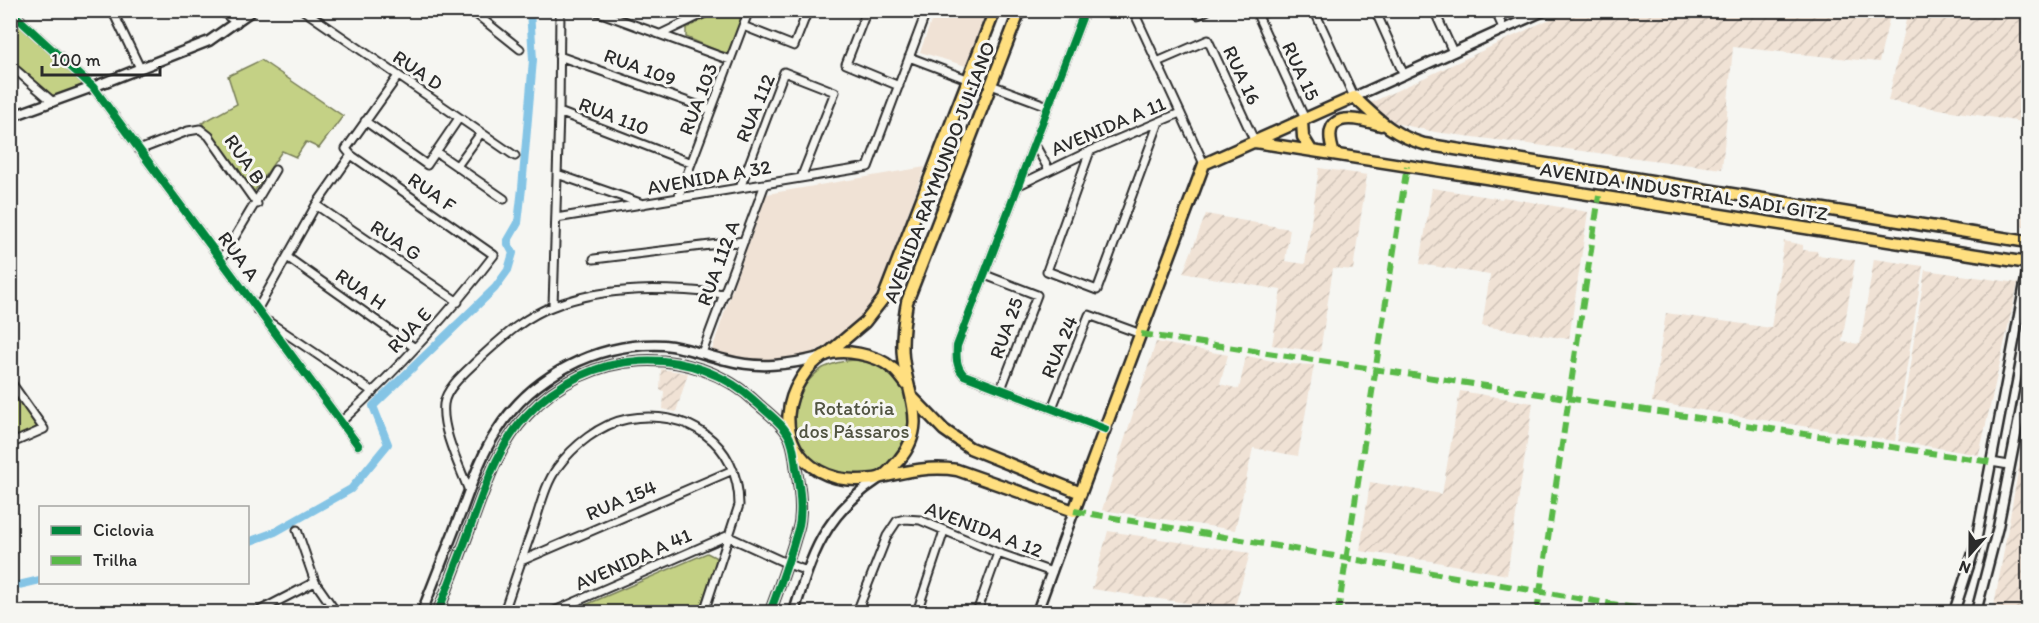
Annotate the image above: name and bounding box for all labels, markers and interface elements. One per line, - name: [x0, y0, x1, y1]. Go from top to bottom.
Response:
- street label: AVENIDA RAYMUNDO JULIANO: [878, 38, 1000, 306]
- street label: RUA 15: [1277, 38, 1325, 104]
- scale bar: [42, 39, 160, 77]
- street label: RUA 16: [1218, 42, 1266, 108]
- street label: RUA 109: [601, 43, 679, 91]
- street label: RUA D: [388, 45, 448, 95]
- text: 100 m: [51, 49, 101, 71]
- street label: RUA 103: [673, 60, 723, 138]
- street label: RUA 112: [730, 70, 780, 146]
- street label: AVENIDA A 11: [1047, 91, 1169, 161]
- street label: RUA 110: [575, 92, 653, 140]
- street label: RUA B: [219, 129, 271, 189]
- street label: AVENIDA A 32: [645, 154, 773, 200]
- street label: AVENIDA INDUSTRIAL SADI GITZ: [1538, 156, 1830, 226]
- street label: RUA F: [403, 167, 461, 217]
- street label: RUA G: [366, 214, 426, 266]
- street label: RUA 112 A: [691, 217, 745, 309]
- street label: RUA A: [213, 227, 265, 286]
- street label: RUA H: [331, 263, 391, 315]
- street label: RUA 25: [984, 294, 1028, 362]
- street label: RUA E: [382, 302, 436, 358]
- street label: RUA 24: [1035, 312, 1083, 382]
- park label: Rotatória dos Pássaros: [799, 396, 909, 443]
- street label: RUA 154: [582, 474, 660, 526]
- street label: AVENIDA A 12: [922, 496, 1046, 563]
- legend: [39, 506, 249, 584]
- text: Ciclovia: [93, 519, 155, 541]
- street label: AVENIDA A 41: [571, 523, 695, 595]
- north arrow: [1940, 524, 2000, 584]
- text: Trilha: [93, 549, 137, 571]
- text: N: [1956, 557, 1973, 578]

